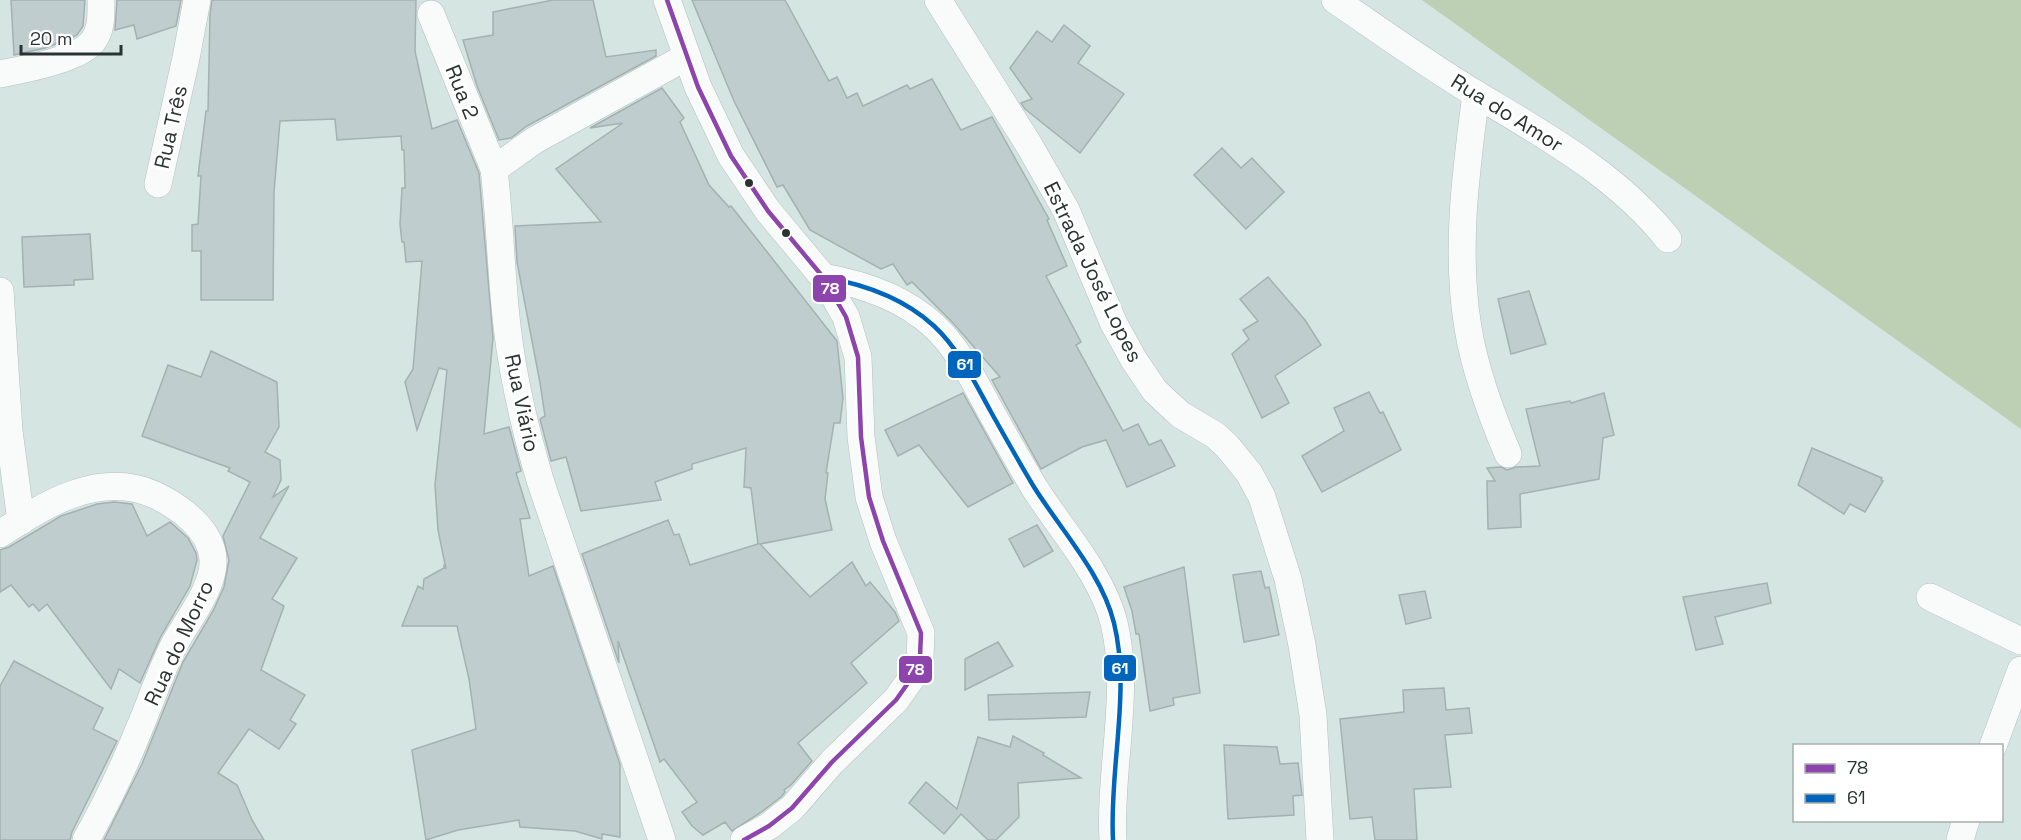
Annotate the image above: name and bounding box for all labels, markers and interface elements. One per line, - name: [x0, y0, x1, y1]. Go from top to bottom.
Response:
- scale bar: [21, 18, 122, 56]
- text: 20 m: [30, 27, 73, 50]
- street label: Rua 2: [439, 61, 486, 123]
- street label: Rua do Amor: [1446, 67, 1568, 158]
- street label: Rua Três: [148, 83, 193, 171]
- unlabelled marker: [743, 177, 755, 189]
- street label: Estrada José Lopes: [1038, 177, 1149, 367]
- unlabelled marker: [780, 227, 792, 239]
- line badge: 78: [812, 274, 847, 303]
- text: 78: [821, 278, 840, 299]
- line badge: 61: [947, 350, 982, 379]
- street label: Rua Viário: [499, 351, 546, 454]
- text: 61: [956, 354, 974, 375]
- street label: Rua do Morro: [138, 576, 219, 710]
- line badge: 61: [1103, 654, 1137, 682]
- line badge: 78: [898, 655, 933, 684]
- text: 61: [1111, 658, 1129, 679]
- text: 78: [906, 659, 925, 680]
- legend: [1793, 744, 2003, 822]
- text: 78: [1847, 756, 1868, 779]
- text: 61: [1847, 786, 1866, 809]

